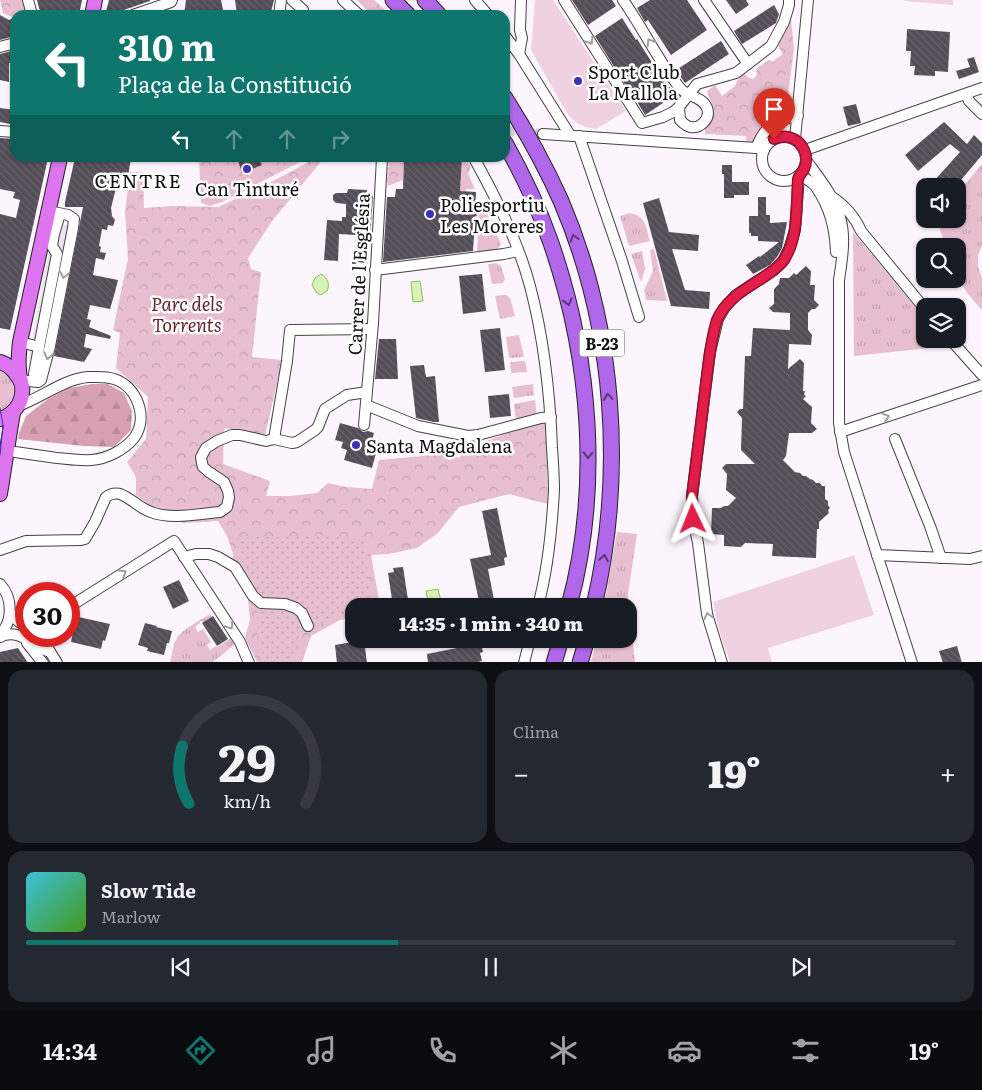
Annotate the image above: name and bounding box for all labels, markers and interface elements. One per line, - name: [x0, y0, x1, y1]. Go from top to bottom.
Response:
- text: 310 m: [118, 20, 215, 72]
- icon: left: [35, 30, 100, 95]
- one-way arrow: [584, 35, 593, 45]
- one-way arrow: [647, 39, 656, 48]
- place label: Sport Club La Mallola: [588, 58, 680, 106]
- text: Plaça de la Constitució: [118, 67, 352, 100]
- marker: Sport Club La Mallola: [572, 75, 584, 87]
- pin: [753, 88, 795, 139]
- icon: arrive: [760, 95, 788, 123]
- icon: left: [167, 125, 195, 153]
- icon: ahead: [220, 125, 248, 153]
- icon: ahead: [273, 125, 301, 153]
- icon: right: [326, 125, 354, 153]
- marker: Can Tinturé: [241, 163, 253, 175]
- district label: CENTRE: [94, 166, 182, 194]
- place label: Can Tinturé: [195, 175, 299, 202]
- map controls: [916, 178, 966, 348]
- button: sound: [916, 178, 966, 228]
- place label: Poliesportiu Les Moreres: [440, 191, 545, 239]
- street label: Carrer de l'Església: [340, 192, 376, 356]
- marker: Poliesportiu Les Moreres: [424, 208, 436, 220]
- one-way arrow: [570, 234, 580, 243]
- button: search: [916, 238, 966, 288]
- one-way arrow: [59, 271, 69, 280]
- park label: Parc dels Torrents: [151, 290, 223, 338]
- one-way arrow: [562, 297, 573, 306]
- button: layers: [916, 298, 966, 348]
- road number: B-23: [580, 329, 624, 356]
- one-way arrow: [43, 351, 53, 359]
- one-way arrow: [603, 392, 614, 400]
- one-way arrow: [882, 412, 890, 422]
- place label: Santa Magdalena: [366, 432, 513, 459]
- marker: Santa Magdalena: [350, 439, 362, 451]
- one-way arrow: [583, 452, 593, 460]
- position arrow: [666, 492, 718, 544]
- one-way arrow: [598, 554, 608, 563]
- one-way arrow: [117, 570, 126, 579]
- speed limit sign: 30: [15, 582, 80, 647]
- text: 14:35 · 1 min · 340 m: [399, 609, 583, 637]
- one-way arrow: [703, 611, 714, 620]
- one-way arrow: [224, 621, 233, 630]
- text: Clima: [513, 719, 559, 743]
- text: 29: [219, 721, 276, 798]
- text: 19°: [708, 743, 761, 800]
- text: −: [513, 751, 529, 793]
- text: +: [940, 751, 956, 793]
- text: km/h: [224, 787, 271, 814]
- text: Slow Tide: [101, 876, 196, 904]
- text: Marlow: [101, 904, 161, 928]
- icon: previous: [167, 953, 195, 981]
- icon: pause: [477, 953, 505, 981]
- icon: next: [787, 953, 815, 981]
- icon: directions: [183, 1033, 218, 1068]
- icon: music: [304, 1033, 339, 1068]
- icon: phone: [425, 1033, 460, 1068]
- icon: climate: [546, 1033, 581, 1068]
- icon: car: [667, 1033, 702, 1068]
- icon: filters: [788, 1033, 823, 1068]
- text: 14:34: [43, 1034, 97, 1067]
- text: 19°: [909, 1034, 939, 1067]

